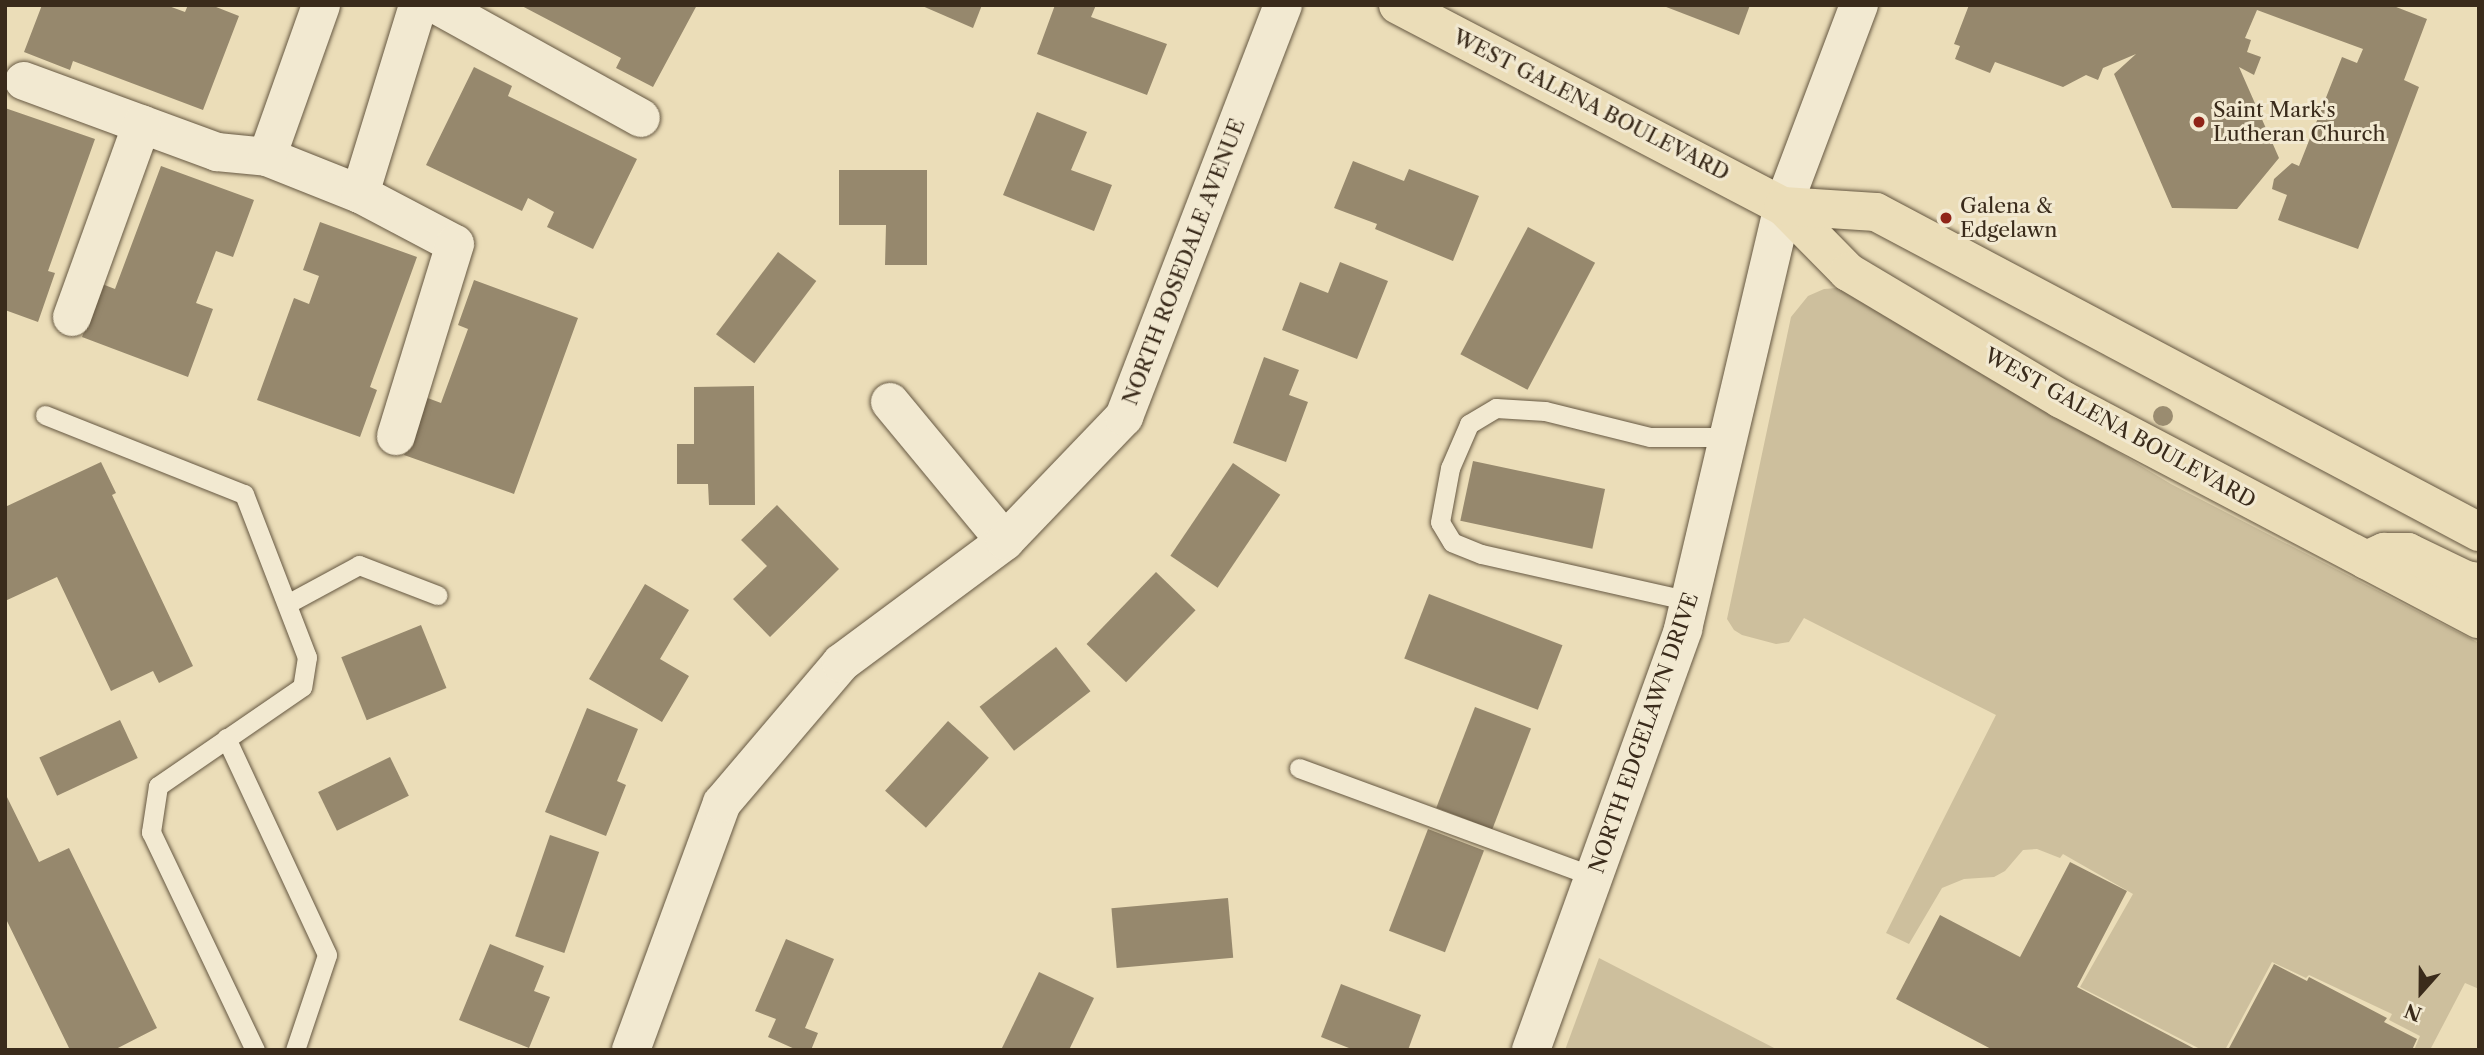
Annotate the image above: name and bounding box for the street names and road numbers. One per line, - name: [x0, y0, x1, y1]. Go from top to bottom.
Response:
- street label: WEST GALENA BOULEVARD: [1448, 24, 1734, 186]
- street label: NORTH ROSEDALE AVENUE: [1117, 115, 1251, 409]
- street label: WEST GALENA BOULEVARD: [1979, 342, 2261, 514]
- street label: NORTH EDGELAWN DRIVE: [1584, 590, 1704, 876]

